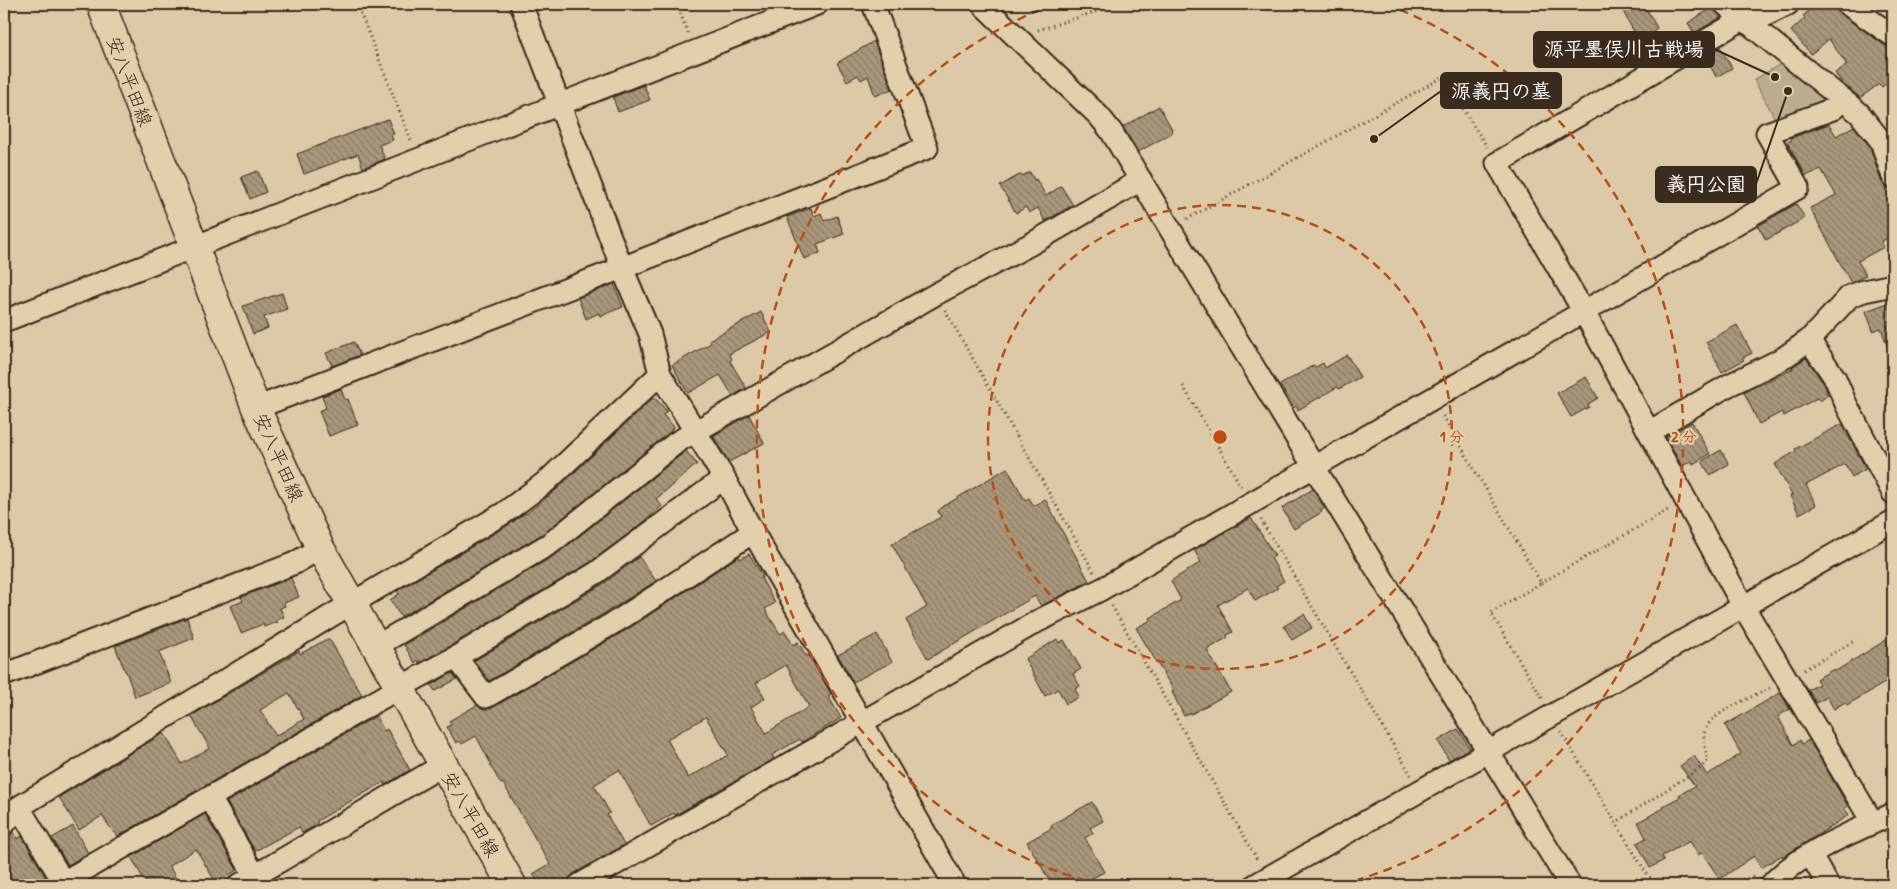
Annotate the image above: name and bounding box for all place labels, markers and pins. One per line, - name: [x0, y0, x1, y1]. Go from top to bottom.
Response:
- callout: 源平墨俣川古戦場: [1534, 32, 1714, 67]
- callout: 源義円の墓: [1441, 73, 1561, 108]
- callout: 義円公園: [1656, 167, 1756, 202]
- centre of rings: [1211, 428, 1229, 446]

